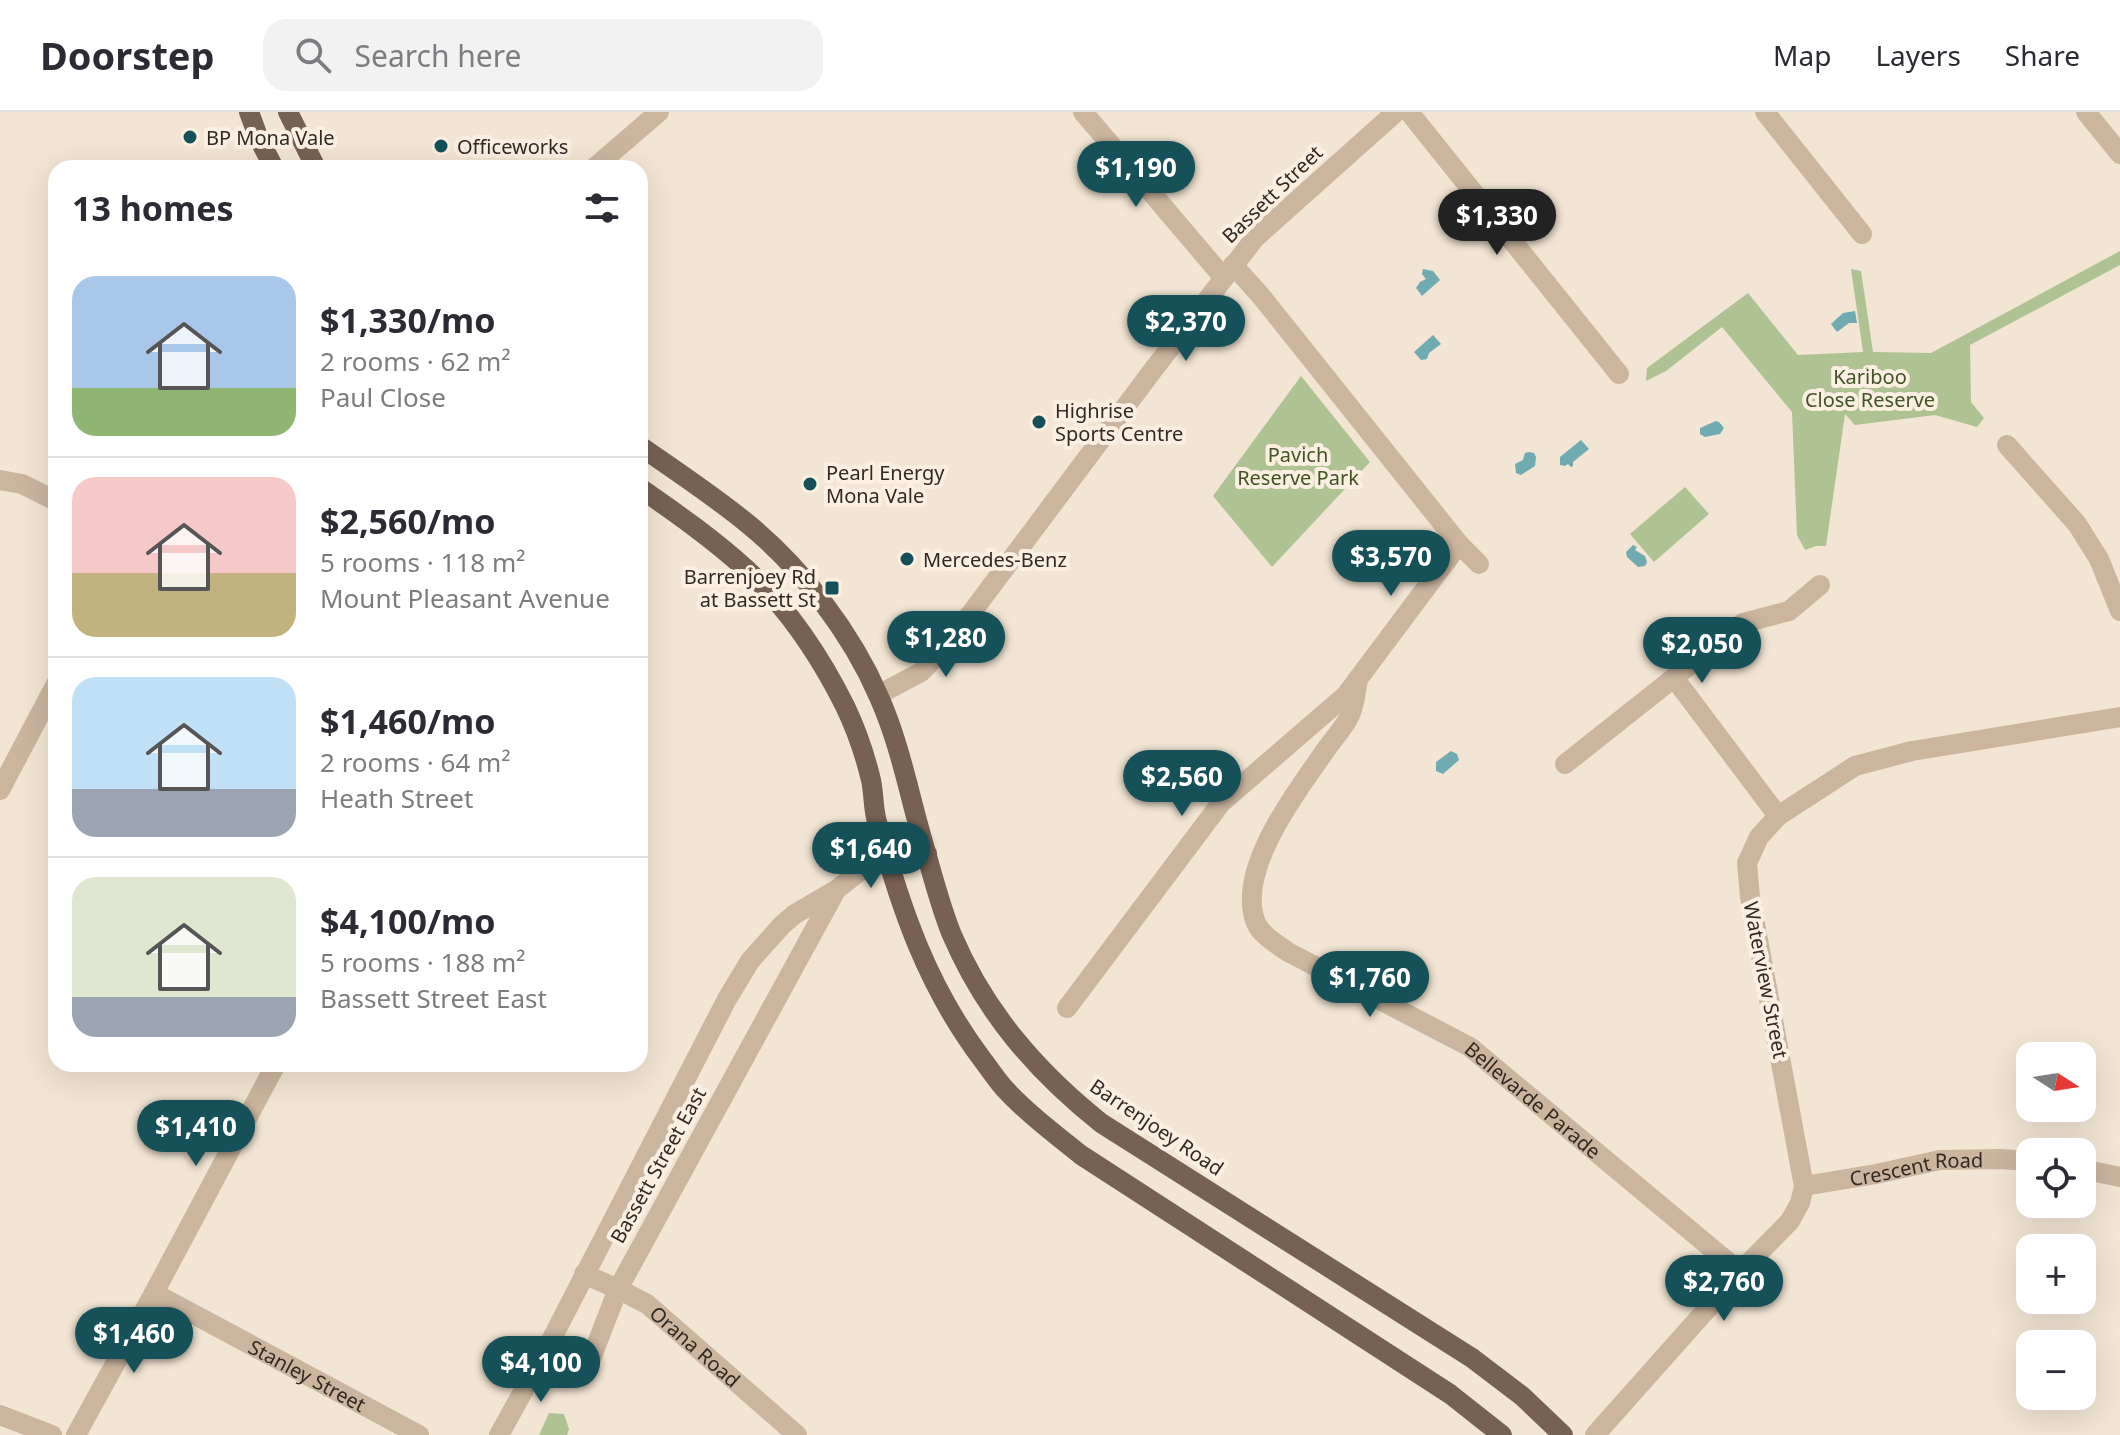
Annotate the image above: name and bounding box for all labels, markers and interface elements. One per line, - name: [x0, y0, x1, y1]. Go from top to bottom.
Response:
- search box: [263, 19, 823, 91]
- text: Doorstep: [40, 29, 215, 81]
- icon: search: [291, 33, 335, 77]
- text: Search here: [355, 35, 522, 76]
- text: Map: [1773, 36, 1831, 74]
- text: Layers: [1875, 36, 1961, 74]
- text: Share: [2005, 36, 2080, 74]
- place label: BP Mona Vale: [206, 124, 335, 151]
- marker: BP Mona Vale: [181, 128, 199, 146]
- place label: Officeworks: [457, 133, 568, 160]
- marker: Officeworks: [432, 137, 450, 155]
- street label: Bassett Street: [1216, 139, 1328, 249]
- pin: $1,190: [1071, 141, 1201, 209]
- text: $1,190: [1095, 149, 1177, 185]
- text: 13 homes: [72, 185, 234, 231]
- icon: filters: [580, 186, 624, 230]
- pin: $1,330: [1432, 189, 1562, 257]
- text: $1,330: [1456, 197, 1538, 233]
- pin: $2,370: [1121, 295, 1251, 363]
- text: $1,330/mo: [320, 297, 495, 343]
- text: $2,370: [1145, 303, 1227, 339]
- icon: home: [136, 308, 232, 404]
- text: 2 rooms · 62 m²: [320, 343, 510, 379]
- park label: Kariboo Close Reserve: [1805, 363, 1935, 413]
- text: Paul Close: [320, 379, 446, 415]
- place label: Highrise Sports Centre: [1055, 397, 1183, 447]
- marker: Highrise Sports Centre: [1030, 413, 1048, 431]
- park label: Pavich Reserve Park: [1237, 441, 1359, 491]
- place label: Pearl Energy Mona Vale: [826, 459, 945, 509]
- marker: Pearl Energy Mona Vale: [801, 475, 819, 493]
- text: $2,560/mo: [320, 498, 495, 544]
- icon: home: [136, 509, 232, 605]
- pin: $3,570: [1326, 530, 1456, 598]
- text: $3,570: [1350, 538, 1432, 574]
- text: 5 rooms · 118 m²: [320, 544, 525, 580]
- place label: Mercedes-Benz: [923, 546, 1067, 573]
- marker: Mercedes-Benz: [898, 550, 916, 568]
- place label: Barrenjoey Rd at Bassett St: [684, 563, 816, 613]
- marker: Barrenjoey Rd at Bassett St: [823, 579, 841, 597]
- text: Mount Pleasant Avenue: [320, 580, 610, 616]
- pin: $1,280: [881, 611, 1011, 679]
- pin: $2,050: [1637, 617, 1767, 685]
- text: $1,280: [905, 619, 987, 655]
- text: $2,050: [1661, 625, 1743, 661]
- text: $1,460/mo: [320, 698, 495, 744]
- icon: home: [136, 709, 232, 805]
- text: 2 rooms · 64 m²: [320, 744, 510, 780]
- pin: $2,560: [1117, 750, 1247, 818]
- text: $2,560: [1141, 758, 1223, 794]
- text: Heath Street: [320, 780, 473, 816]
- pin: $1,640: [806, 822, 936, 890]
- text: $1,640: [830, 830, 912, 866]
- text: $4,100/mo: [320, 898, 495, 944]
- street label: Waterview Street: [1738, 899, 1794, 1061]
- icon: home: [136, 909, 232, 1005]
- text: 5 rooms · 188 m²: [320, 944, 525, 980]
- pin: $1,760: [1305, 951, 1435, 1019]
- text: $1,760: [1329, 959, 1411, 995]
- text: Bassett Street East: [320, 980, 547, 1016]
- street label: Bellevarde Parade: [1459, 1035, 1607, 1164]
- north arrow: [2016, 1042, 2096, 1122]
- map controls: [2016, 1042, 2096, 1410]
- street label: Barrenjoey Road: [1085, 1072, 1229, 1182]
- street label: Bassett Street East: [604, 1082, 712, 1248]
- pin: $1,410: [131, 1100, 261, 1168]
- text: $1,410: [155, 1108, 237, 1144]
- button: locate: [2016, 1138, 2096, 1218]
- street label: Crescent Road: [1848, 1146, 1983, 1192]
- button: +: [2016, 1234, 2096, 1314]
- pin: $2,760: [1659, 1255, 1789, 1323]
- text: $2,760: [1683, 1263, 1765, 1299]
- street label: Orana Road: [644, 1299, 746, 1393]
- pin: $1,460: [69, 1307, 199, 1375]
- text: $1,460: [93, 1315, 175, 1351]
- button: −: [2016, 1330, 2096, 1410]
- street label: Stanley Street: [244, 1333, 371, 1418]
- pin: $4,100: [476, 1336, 606, 1404]
- text: $4,100: [500, 1344, 582, 1380]

